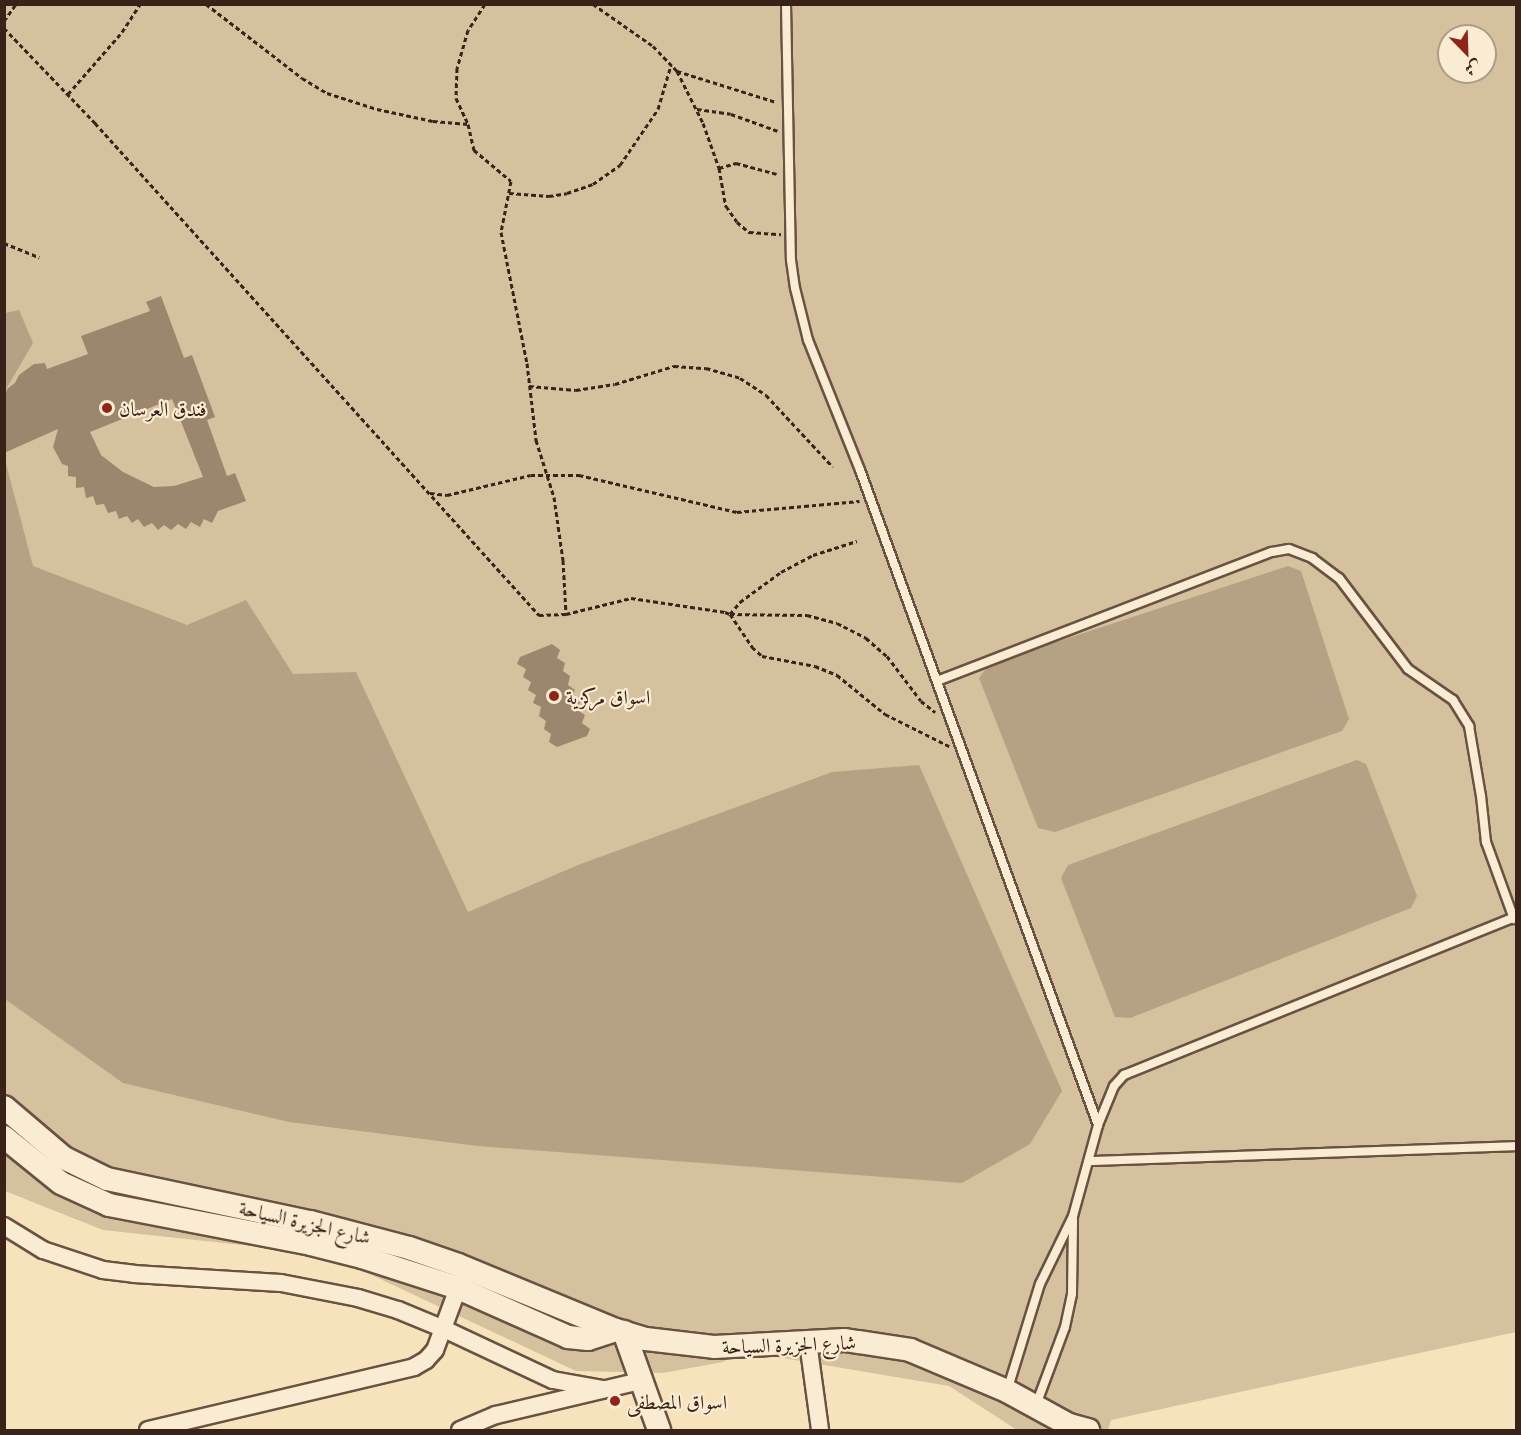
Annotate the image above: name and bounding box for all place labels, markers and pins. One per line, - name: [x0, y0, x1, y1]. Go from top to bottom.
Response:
- place label: فندق العرسان: [119, 396, 207, 420]
- marker: فندق العرسان: [100, 401, 114, 415]
- place label: اسواق مركزية: [566, 684, 650, 708]
- marker: اسواق مركزية: [547, 689, 561, 703]
- place label: اسواق المصطفى: [627, 1389, 727, 1413]
- marker: اسواق المصطفى: [608, 1394, 622, 1408]

